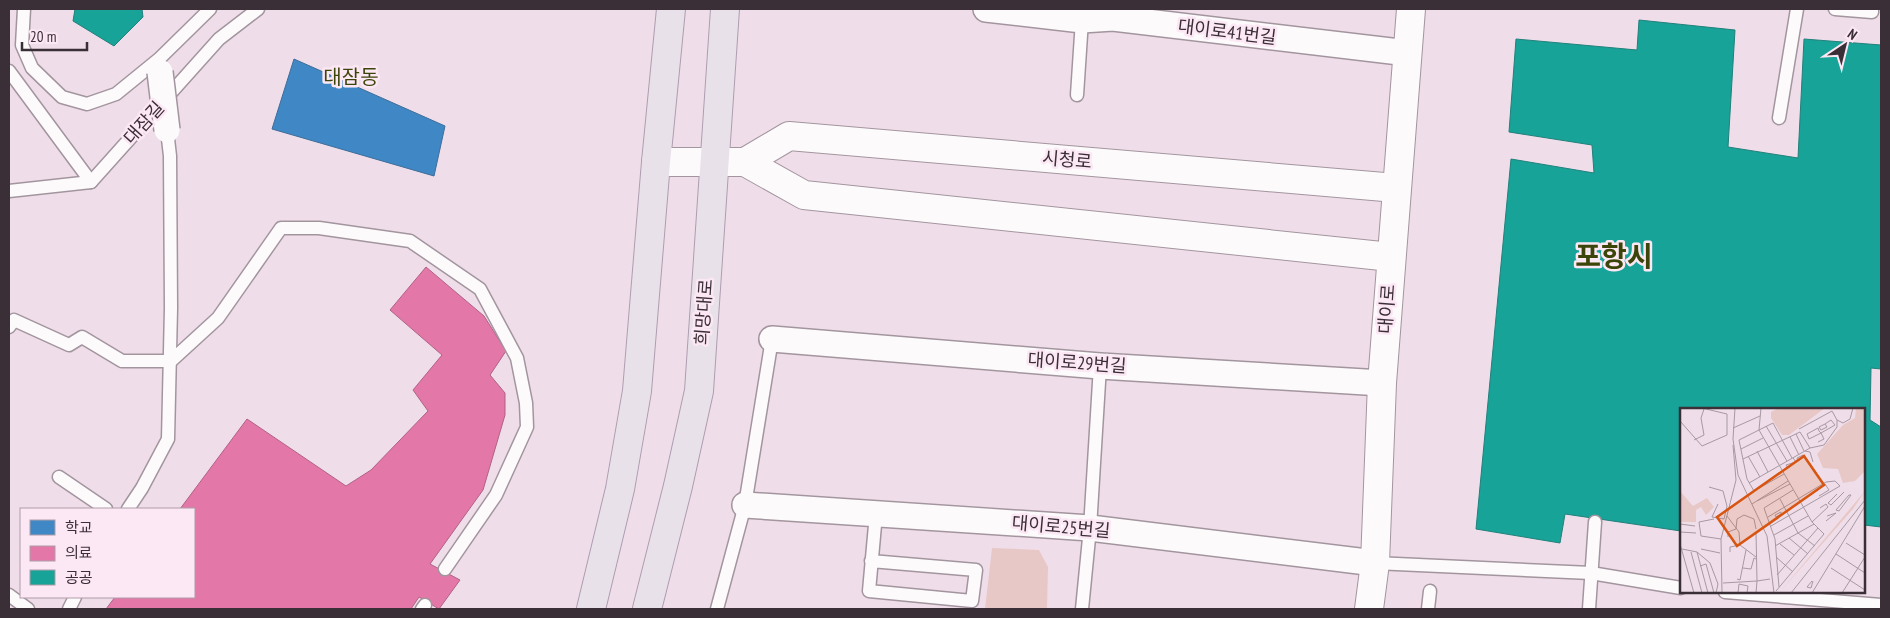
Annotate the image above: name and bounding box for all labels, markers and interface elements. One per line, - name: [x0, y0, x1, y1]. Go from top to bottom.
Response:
- street label: 대이로41번길: [1177, 14, 1278, 49]
- scale bar: [22, 20, 88, 52]
- north arrow: [1820, 20, 1870, 70]
- text: N: [1844, 25, 1861, 44]
- text: 20 m: [30, 27, 56, 46]
- district label: 대잠동: [323, 64, 379, 90]
- street label: 대잠길: [118, 97, 169, 149]
- street label: 시청로: [1041, 146, 1093, 173]
- district label: 포항시: [1575, 237, 1653, 274]
- street label: 희망대로: [690, 278, 717, 346]
- street label: 대이로: [1373, 283, 1400, 335]
- street label: 대이로29번길: [1027, 348, 1127, 377]
- inset map: [1680, 408, 1865, 593]
- legend: [20, 508, 195, 598]
- street label: 대이로25번길: [1011, 511, 1111, 542]
- text: 학교: [65, 518, 93, 537]
- text: 의료: [65, 543, 93, 562]
- text: 공공: [65, 568, 93, 587]

